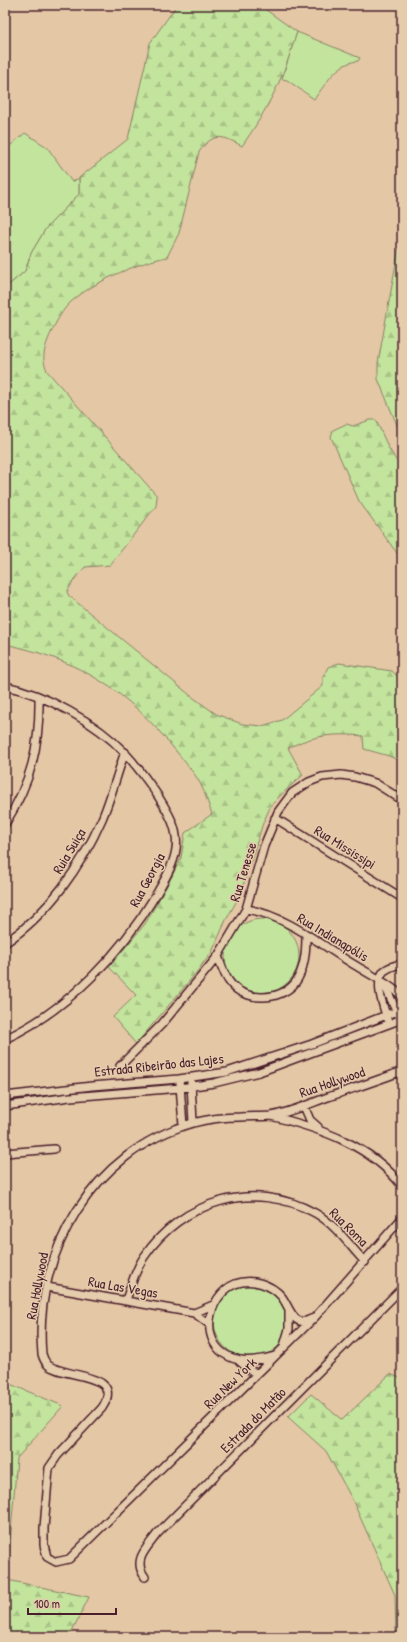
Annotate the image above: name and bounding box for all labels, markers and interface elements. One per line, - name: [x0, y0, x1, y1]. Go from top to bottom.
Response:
- street label: Rua Mississipi: [310, 820, 380, 874]
- street label: Ruia Suiça: [48, 824, 90, 877]
- street label: Rua Tenesse: [225, 839, 261, 904]
- street label: Rua Georgia: [124, 849, 170, 911]
- street label: Rua Indianapólis: [294, 908, 372, 966]
- street label: Estrada Ribeirão das Lajes: [93, 1048, 225, 1082]
- street label: Rua Hollywood: [297, 1061, 368, 1103]
- street label: Rua Roma: [326, 1203, 373, 1251]
- street label: Rua Hollywood: [21, 1250, 53, 1321]
- street label: Rua Las Vegas: [87, 1271, 159, 1303]
- street label: Rua New York: [199, 1353, 260, 1413]
- street label: Estrada do Matão: [216, 1382, 290, 1457]
- scale bar: [28, 1590, 116, 1616]
- text: 100 m: [34, 1595, 60, 1612]

